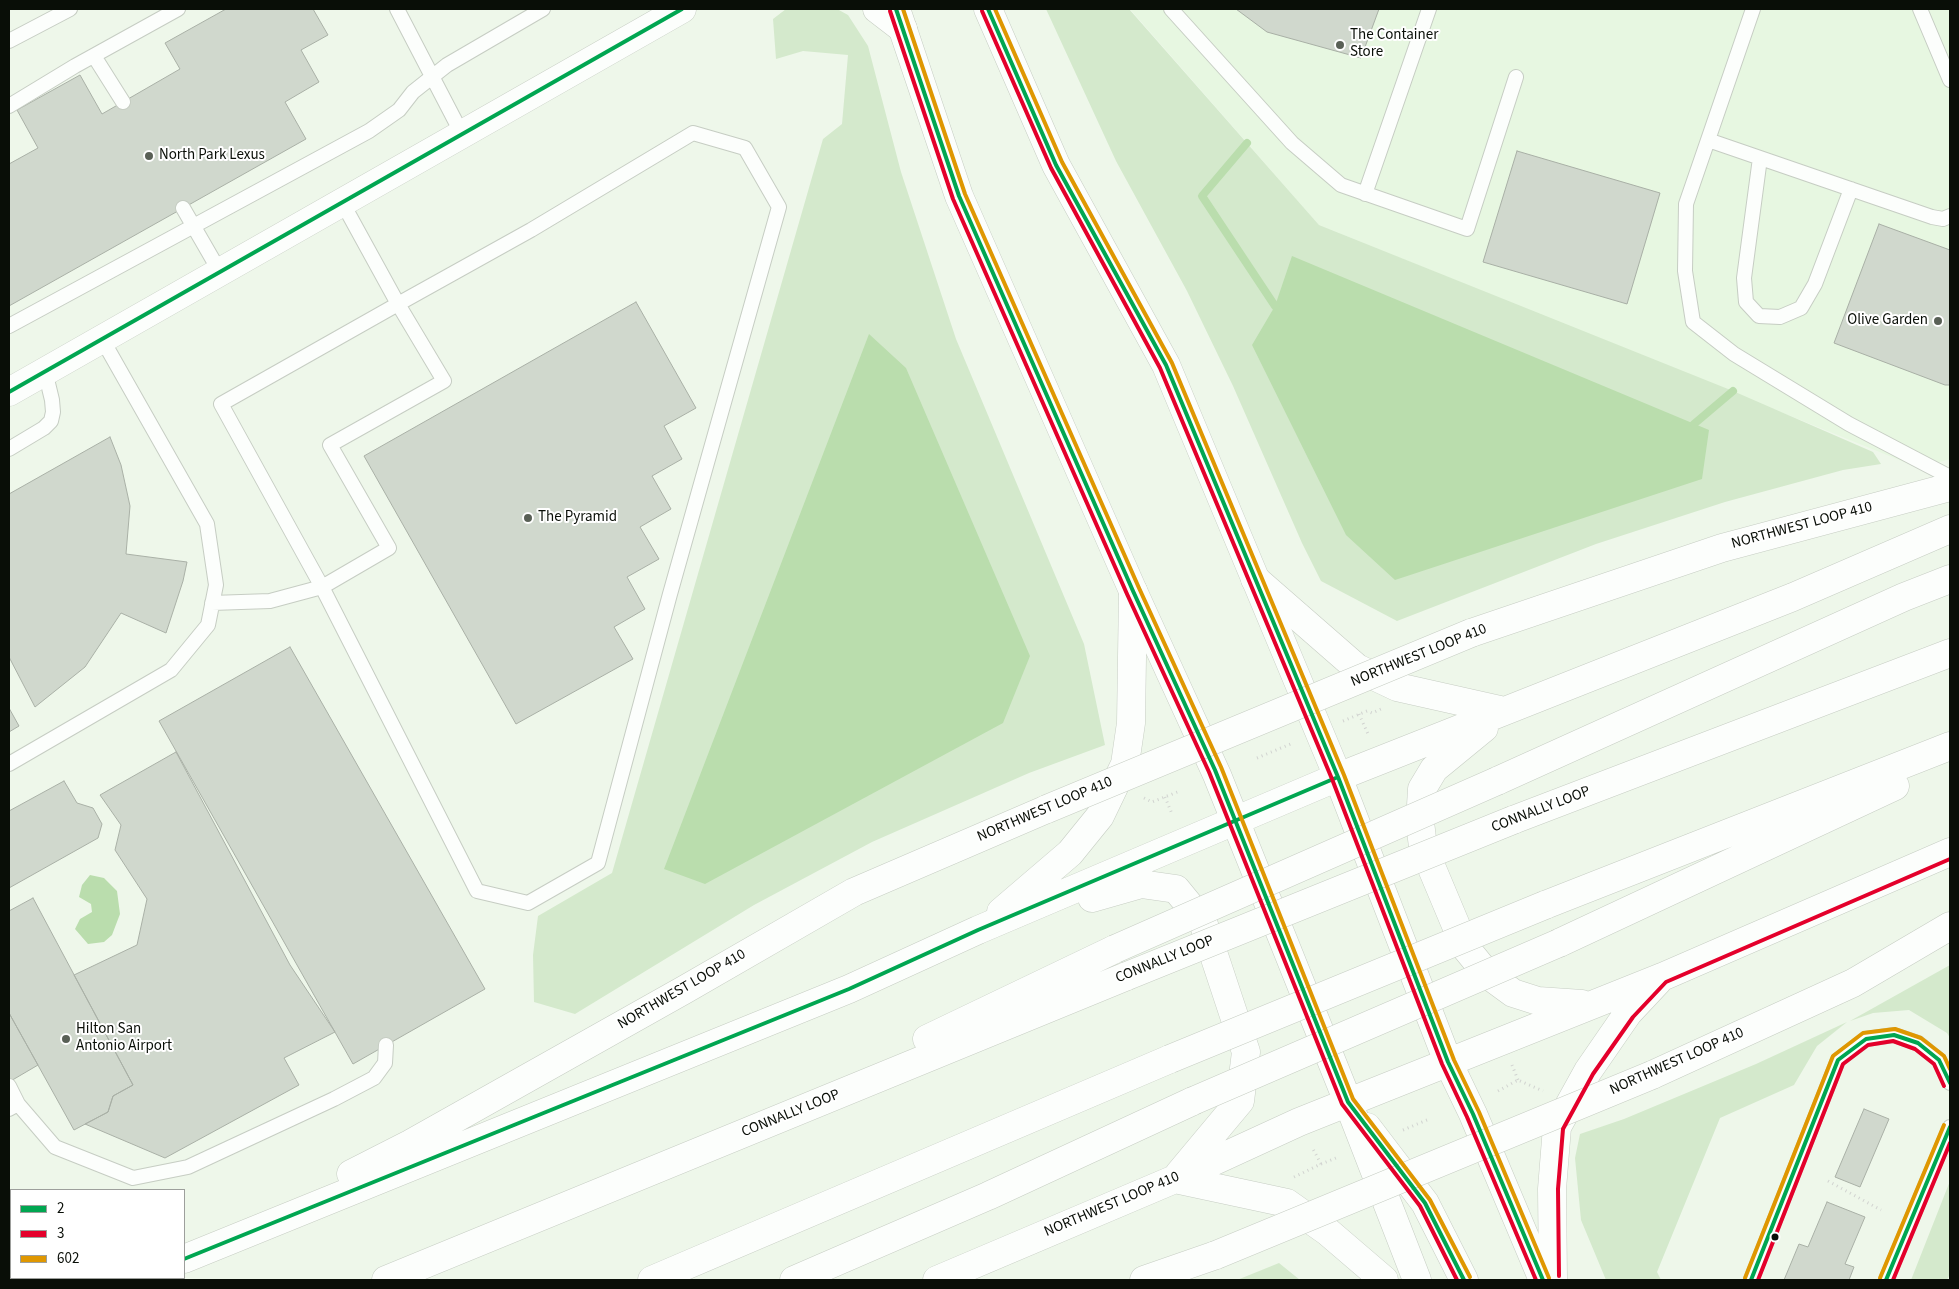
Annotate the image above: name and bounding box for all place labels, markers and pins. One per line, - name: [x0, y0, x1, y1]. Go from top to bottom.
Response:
- place label: The Container Store: [1350, 27, 1438, 62]
- marker: The Container Store: [1334, 39, 1346, 51]
- place label: North Park Lexus: [159, 147, 265, 165]
- marker: North Park Lexus: [143, 150, 155, 162]
- place label: Olive Garden: [1847, 312, 1928, 330]
- marker: Olive Garden: [1932, 315, 1944, 327]
- place label: The Pyramid: [538, 509, 617, 527]
- marker: The Pyramid: [522, 512, 534, 524]
- place label: Hilton San Antonio Airport: [76, 1021, 172, 1056]
- marker: Hilton San Antonio Airport: [60, 1033, 72, 1045]
- unlabelled marker: [1770, 1232, 1780, 1242]

